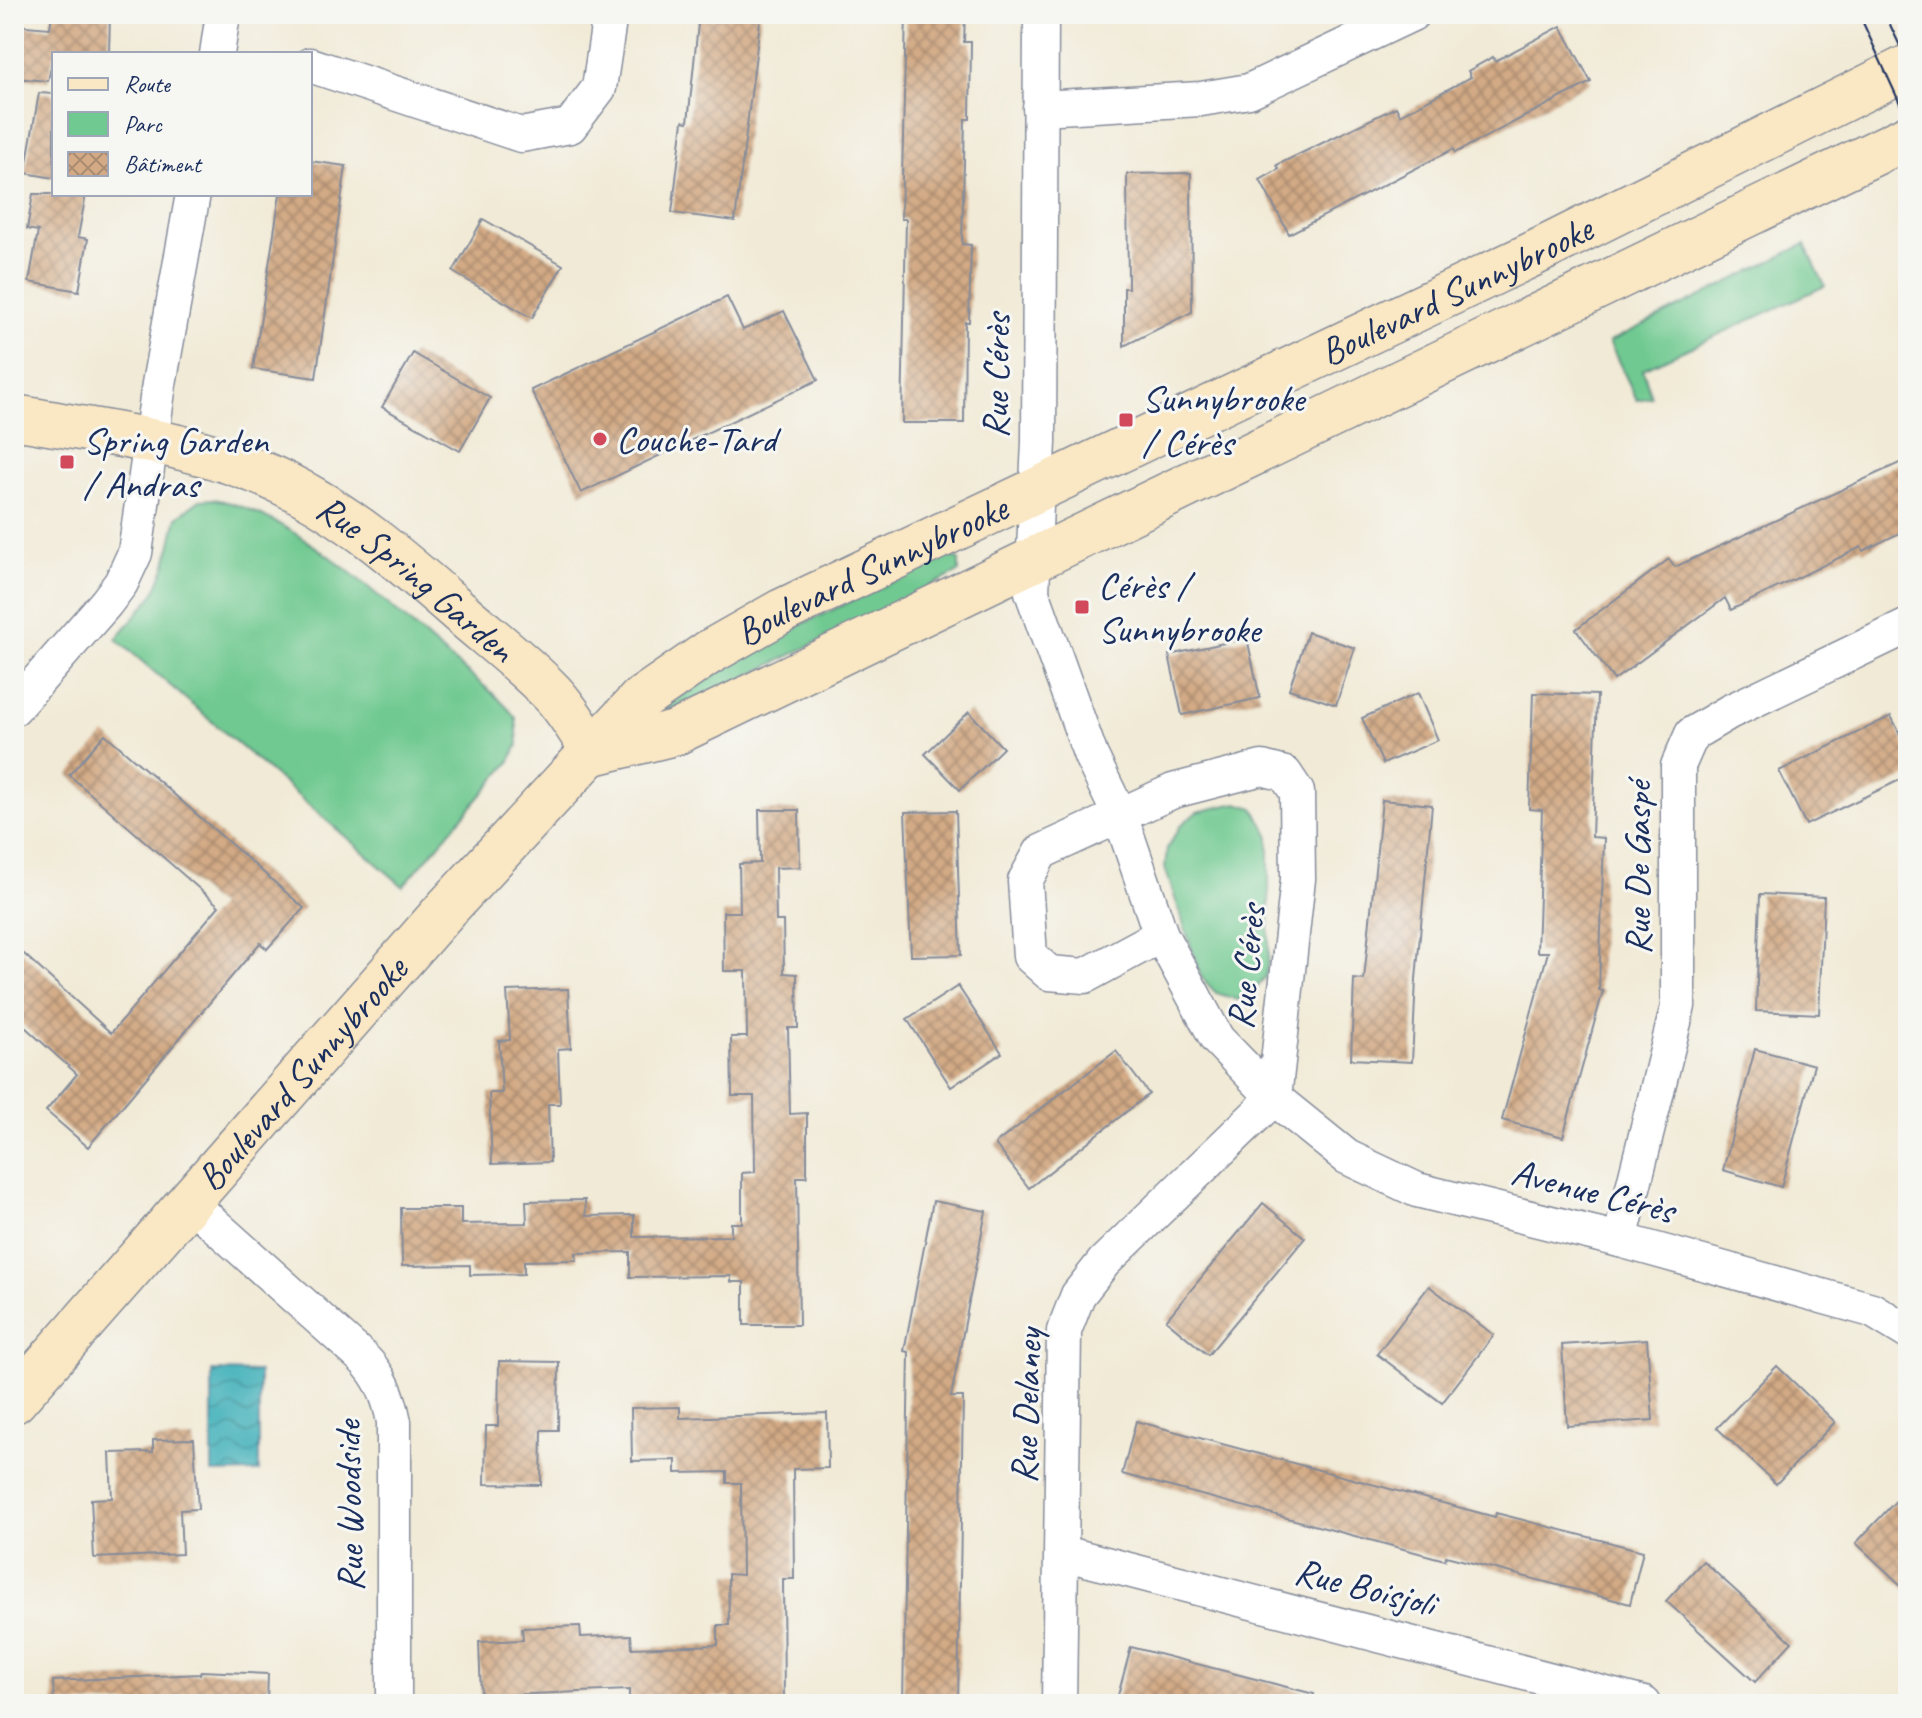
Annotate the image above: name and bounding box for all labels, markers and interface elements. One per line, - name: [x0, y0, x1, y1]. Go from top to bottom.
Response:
- legend: [52, 52, 312, 196]
- text: Route: [124, 69, 172, 99]
- text: Parc: [124, 109, 163, 139]
- text: Bâtiment: [124, 149, 203, 179]
- street label: Boulevard Sunnybrooke: [1312, 204, 1602, 375]
- street label: Rue Cérès: [971, 309, 1021, 439]
- place label: Sunnybrooke / Cérès: [1142, 375, 1307, 466]
- marker: Sunnybrooke / Cérès: [1117, 411, 1135, 429]
- place label: Couche-Tard: [616, 416, 782, 463]
- place label: Spring Garden / Andras: [83, 417, 270, 508]
- marker: Couche-Tard: [591, 430, 609, 448]
- marker: Spring Garden / Andras: [58, 453, 76, 471]
- street label: Boulevard Sunnybrooke: [727, 483, 1017, 656]
- street label: Rue Spring Garden: [308, 484, 526, 673]
- place label: Cérès / Sunnybrooke: [1098, 562, 1263, 653]
- marker: Cérès / Sunnybrooke: [1073, 598, 1091, 616]
- street label: Rue De Gaspé: [1614, 776, 1661, 955]
- street label: Rue Cérès: [1216, 899, 1276, 1031]
- street label: Boulevard Sunnybrooke: [186, 945, 419, 1200]
- street label: Avenue Cérès: [1507, 1148, 1683, 1235]
- street label: Rue Delaney: [1000, 1325, 1052, 1484]
- street label: Rue Woodside: [324, 1417, 374, 1592]
- street label: Rue Boisjoli: [1290, 1547, 1445, 1628]

